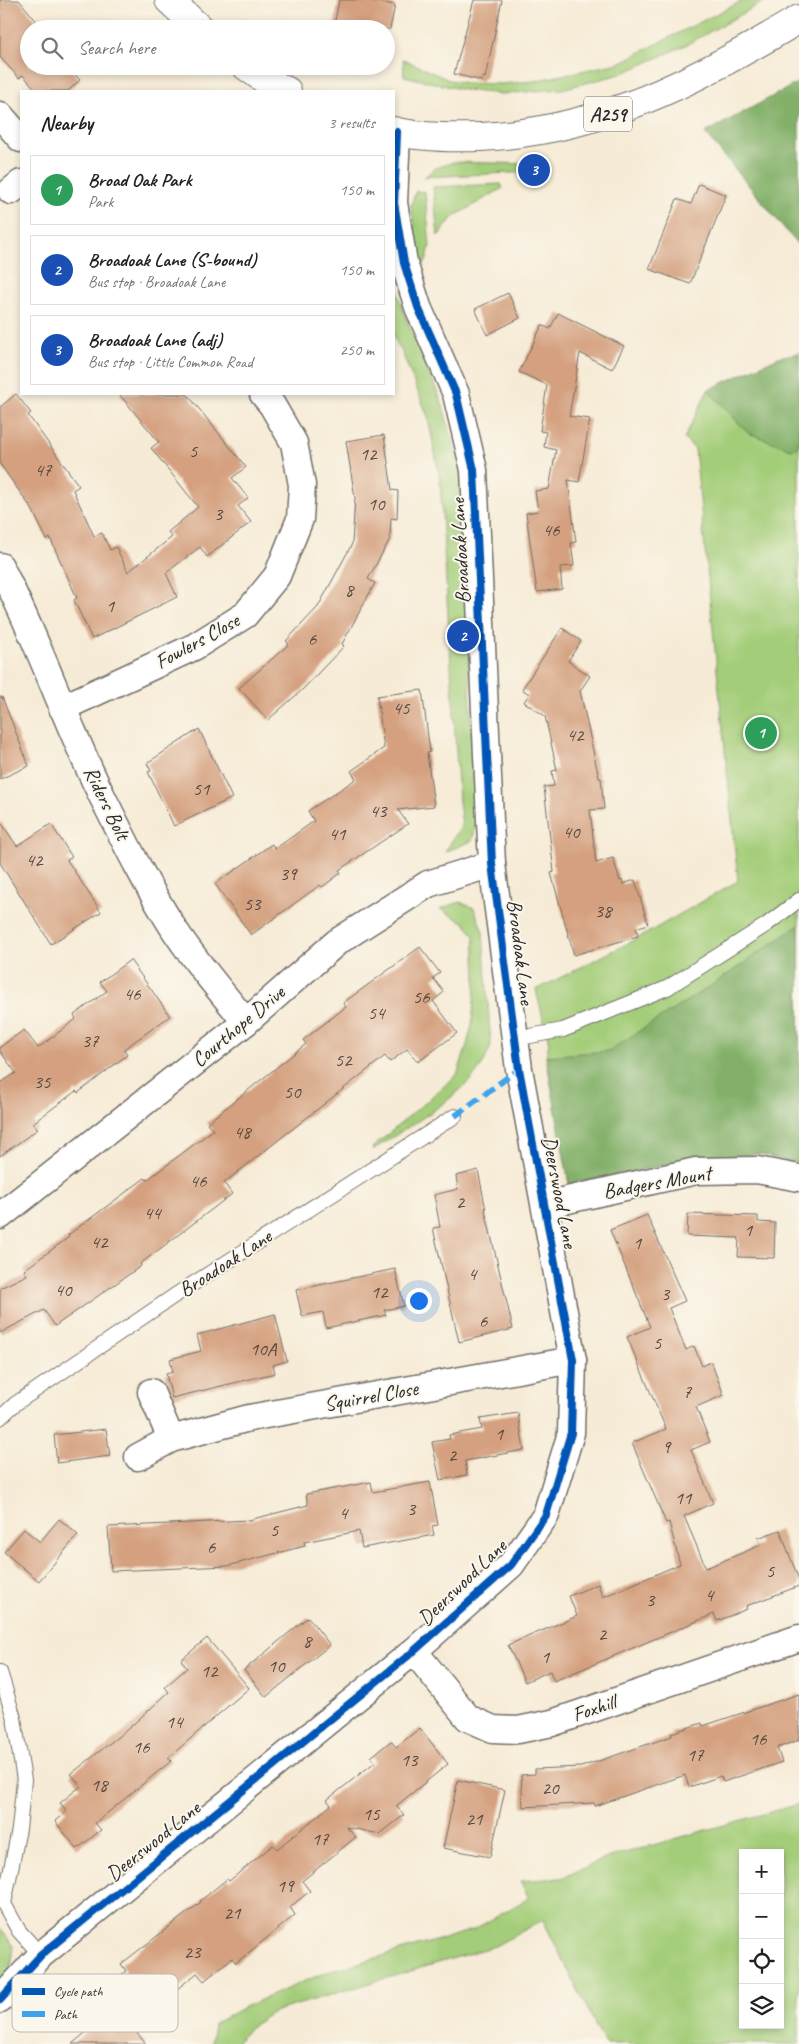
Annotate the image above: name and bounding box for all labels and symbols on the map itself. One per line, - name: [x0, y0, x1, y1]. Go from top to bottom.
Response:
- road number: A259: [584, 96, 632, 132]
- pin: 3: [518, 151, 550, 189]
- house number: 5: [189, 439, 199, 463]
- house number: 12: [359, 442, 378, 466]
- house number: 47: [34, 458, 53, 482]
- house number: 10: [367, 492, 386, 516]
- street label: Broadoak Lane: [444, 496, 476, 604]
- house number: 3: [214, 502, 224, 526]
- house number: 46: [542, 518, 561, 542]
- house number: 8: [345, 578, 356, 602]
- house number: 1: [106, 594, 116, 618]
- street label: Fowlers Close: [150, 606, 246, 675]
- pin: 2: [447, 617, 479, 655]
- house number: 6: [308, 627, 318, 651]
- house number: 45: [392, 696, 411, 720]
- pin: 1: [745, 714, 777, 752]
- house number: 42: [566, 723, 585, 747]
- street label: Riders Bolt: [78, 762, 137, 846]
- house number: 51: [192, 777, 211, 801]
- house number: 43: [369, 799, 388, 823]
- house number: 40: [562, 820, 581, 844]
- house number: 41: [328, 822, 347, 846]
- house number: 42: [25, 848, 44, 872]
- house number: 39: [279, 862, 298, 886]
- house number: 53: [243, 892, 262, 916]
- street label: Broadoak Lane: [502, 898, 540, 1007]
- house number: 38: [594, 899, 614, 923]
- street label: Courthope Drive: [186, 979, 291, 1073]
- house number: 46: [123, 982, 142, 1006]
- house number: 56: [412, 985, 431, 1009]
- house number: 54: [367, 1001, 387, 1025]
- house number: 37: [81, 1029, 100, 1053]
- house number: 52: [334, 1048, 353, 1072]
- house number: 35: [33, 1070, 52, 1094]
- house number: 50: [283, 1080, 302, 1104]
- house number: 48: [233, 1120, 253, 1144]
- street label: Deerswood Lane: [536, 1134, 584, 1251]
- street label: Badgers Mount: [601, 1159, 716, 1204]
- house number: 46: [189, 1169, 208, 1193]
- house number: 2: [456, 1190, 466, 1214]
- house number: 44: [143, 1201, 163, 1225]
- house number: 1: [744, 1218, 754, 1242]
- street label: Broadoak Lane: [174, 1223, 277, 1303]
- house number: 42: [90, 1230, 109, 1254]
- house number: 1: [633, 1231, 643, 1255]
- house number: 4: [468, 1262, 479, 1286]
- house number: 40: [54, 1278, 73, 1302]
- house number: 12: [370, 1280, 389, 1304]
- house number: 3: [661, 1282, 671, 1306]
- your location: [406, 1288, 432, 1314]
- house number: 6: [479, 1309, 489, 1333]
- house number: 5: [653, 1331, 663, 1355]
- house number: 10A: [250, 1337, 278, 1361]
- street label: Squirrel Close: [322, 1375, 421, 1417]
- house number: 7: [683, 1380, 693, 1404]
- house number: 1: [495, 1422, 505, 1446]
- house number: 9: [662, 1435, 672, 1459]
- house number: 2: [448, 1443, 458, 1467]
- house number: 11: [674, 1486, 693, 1510]
- house number: 3: [407, 1497, 417, 1521]
- house number: 4: [339, 1501, 350, 1525]
- house number: 5: [270, 1518, 280, 1542]
- street label: Deerswood Lane: [412, 1532, 513, 1631]
- house number: 6: [207, 1535, 217, 1559]
- house number: 5: [766, 1559, 776, 1583]
- house number: 4: [705, 1583, 716, 1607]
- house number: 3: [646, 1588, 656, 1612]
- house number: 2: [598, 1622, 608, 1646]
- house number: 8: [303, 1629, 314, 1653]
- house number: 1: [541, 1645, 551, 1669]
- house number: 10: [267, 1654, 286, 1678]
- house number: 12: [200, 1659, 219, 1683]
- street label: Foxhill: [569, 1687, 622, 1728]
- house number: 14: [165, 1710, 185, 1734]
- house number: 16: [749, 1727, 768, 1751]
- house number: 16: [132, 1735, 151, 1759]
- house number: 17: [686, 1743, 705, 1767]
- house number: 13: [400, 1748, 419, 1772]
- house number: 18: [90, 1773, 110, 1797]
- house number: 20: [541, 1776, 560, 1800]
- street label: Deerswood Lane: [101, 1794, 206, 1887]
- house number: 15: [362, 1802, 381, 1826]
- house number: 21: [465, 1807, 484, 1831]
- house number: 17: [311, 1827, 330, 1851]
- house number: 19: [276, 1874, 295, 1898]
- house number: 21: [223, 1901, 242, 1925]
- house number: 23: [183, 1940, 202, 1964]
- legend: [12, 1974, 178, 2032]
- text: Cycle path: [54, 1983, 103, 2000]
- text: Path: [54, 2006, 78, 2023]

